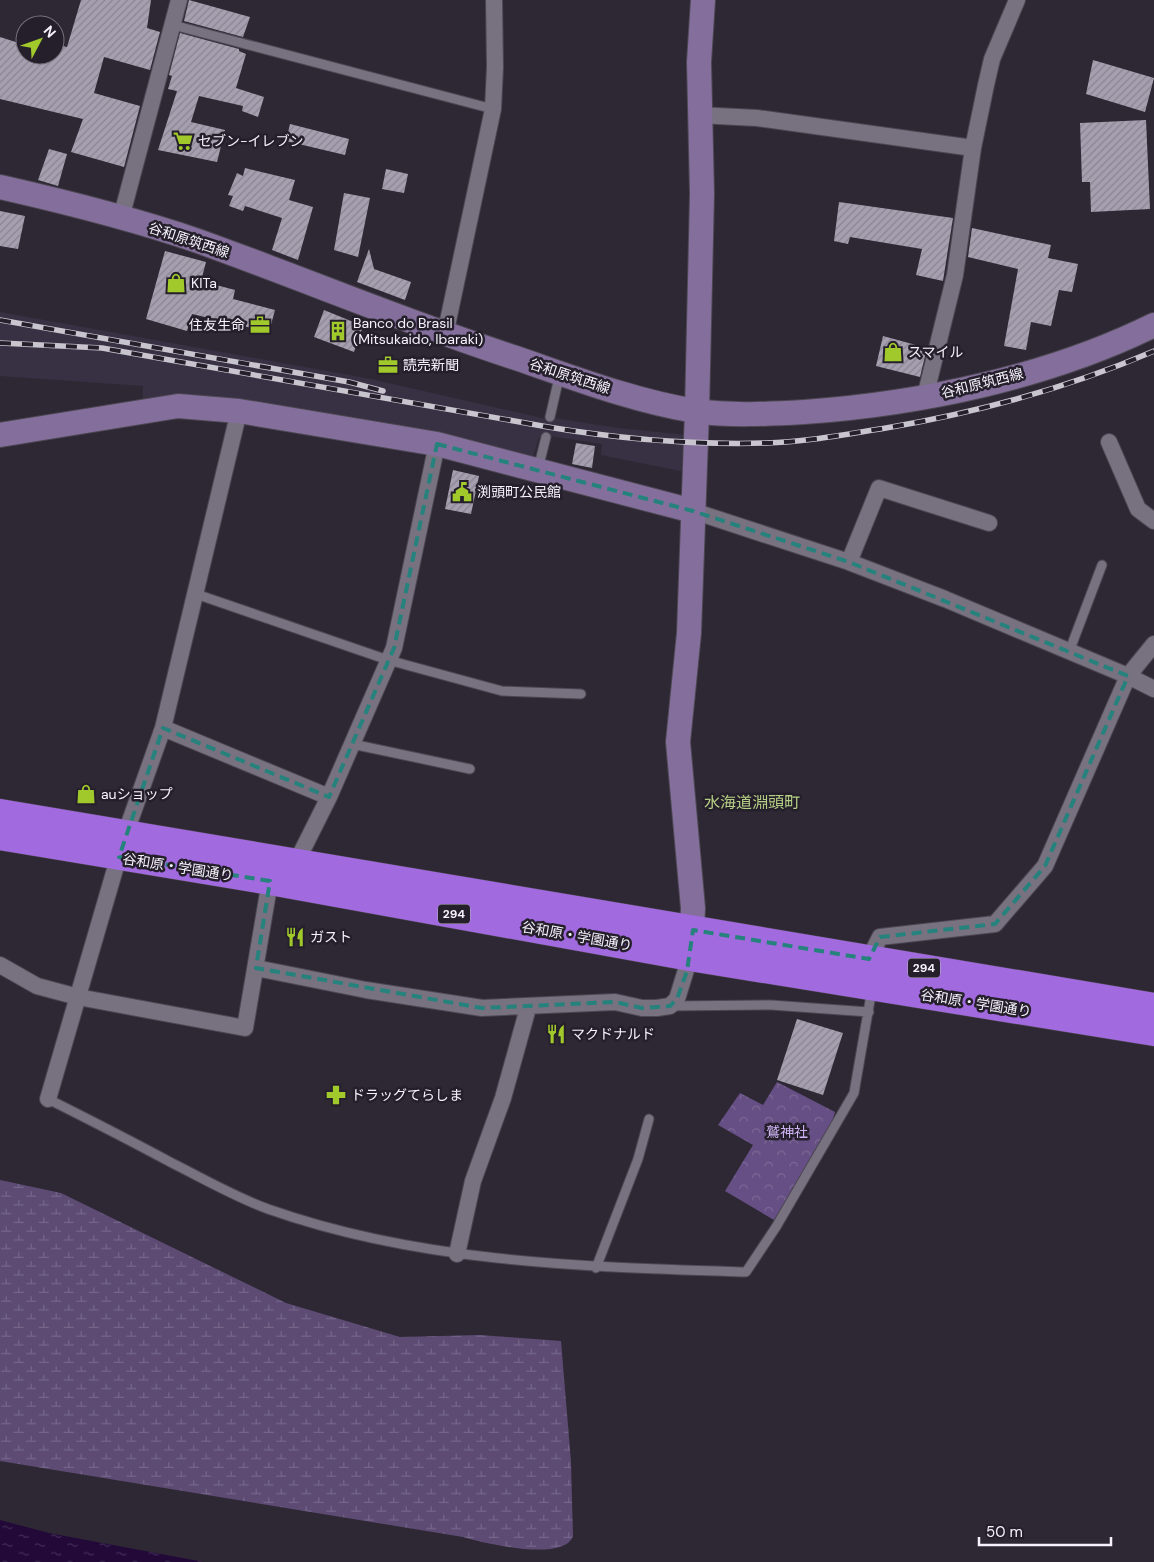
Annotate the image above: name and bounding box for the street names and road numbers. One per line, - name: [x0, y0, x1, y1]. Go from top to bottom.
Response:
- street label: 谷和原筑西線: [146, 218, 232, 262]
- street label: 谷和原筑西線: [527, 354, 613, 398]
- street label: 谷和原筑西線: [939, 364, 1025, 402]
- street label: 谷和原・学園通り: [121, 849, 235, 885]
- road number: 294: [438, 904, 470, 924]
- street label: 谷和原・学園通り: [520, 917, 634, 955]
- road number: 294: [908, 958, 940, 978]
- street label: 谷和原・学園通り: [919, 985, 1033, 1021]

